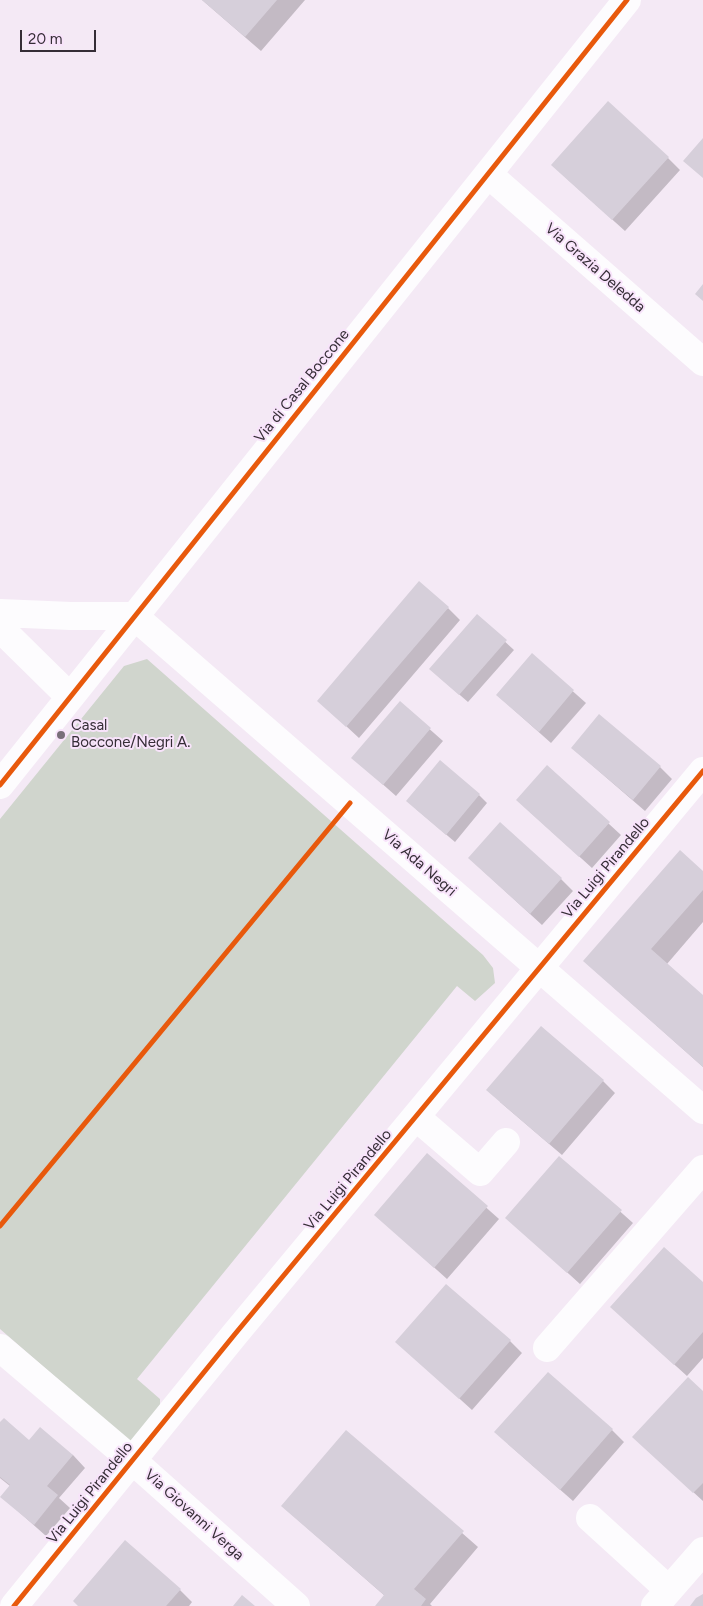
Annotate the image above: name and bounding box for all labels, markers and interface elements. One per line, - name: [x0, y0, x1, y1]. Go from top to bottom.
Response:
- scale bar: [22, 20, 99, 52]
- text: 20 m: [28, 30, 62, 48]
- street label: Via Grazia Deledda: [541, 220, 649, 316]
- street label: Via di Casal Boccone: [251, 326, 353, 446]
- place label: Casal Boccone/Negri A.: [71, 717, 190, 752]
- marker: Casal Boccone/Negri A.: [55, 729, 67, 741]
- street label: Via Luigi Pirandello: [558, 814, 654, 922]
- street label: Via Ada Negri: [378, 826, 460, 900]
- street label: Via Luigi Pirandello: [300, 1126, 396, 1234]
- street label: Via Luigi Pirandello: [43, 1438, 137, 1548]
- street label: Via Giovanni Verga: [141, 1466, 247, 1564]

